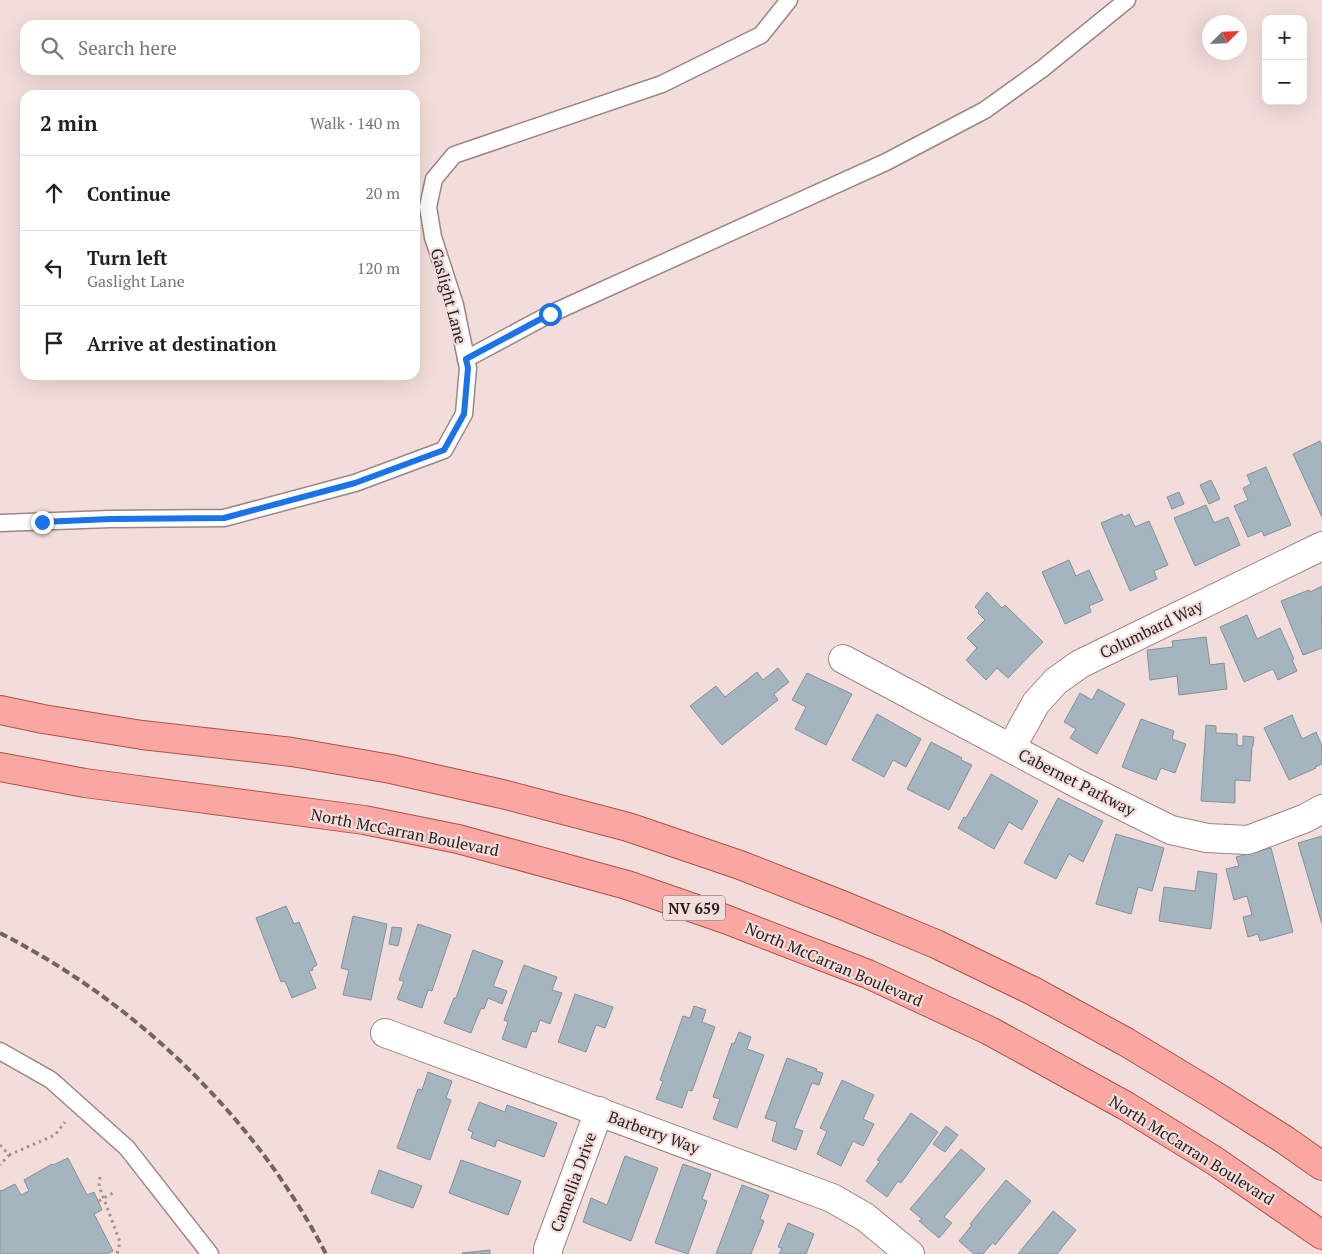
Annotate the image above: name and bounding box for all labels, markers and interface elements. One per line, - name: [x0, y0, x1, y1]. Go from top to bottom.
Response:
- north arrow: [1202, 15, 1247, 60]
- map controls: [1262, 15, 1307, 105]
- button: +: [1262, 15, 1307, 60]
- search box: [20, 20, 420, 75]
- icon: search: [38, 34, 66, 62]
- text: Search here: [78, 35, 177, 60]
- button: −: [1262, 60, 1307, 105]
- text: 2 min: [40, 109, 97, 137]
- text: Walk · 140 m: [310, 112, 400, 134]
- icon: ahead: [40, 179, 68, 207]
- text: Continue: [87, 181, 171, 206]
- text: 20 m: [365, 182, 400, 204]
- text: Turn left: [87, 245, 168, 270]
- street label: Gaslight Lane: [426, 246, 472, 346]
- icon: left: [40, 254, 68, 282]
- text: 120 m: [357, 257, 400, 279]
- text: Gaslight Lane: [87, 270, 185, 292]
- route start: [539, 303, 562, 326]
- icon: arrive: [40, 329, 68, 357]
- text: Arrive at destination: [87, 331, 276, 356]
- route end: [31, 511, 54, 534]
- street label: Columbard Way: [1096, 594, 1207, 664]
- street label: Cabernet Parkway: [1015, 743, 1140, 821]
- street label: North McCarran Boulevard: [309, 803, 501, 861]
- road number: NV 659: [663, 896, 725, 920]
- street label: North McCarran Boulevard: [742, 917, 926, 1011]
- street label: North McCarran Boulevard: [1105, 1090, 1279, 1210]
- street label: Barberry Way: [605, 1105, 703, 1159]
- street label: Camellia Drive: [545, 1129, 601, 1235]

